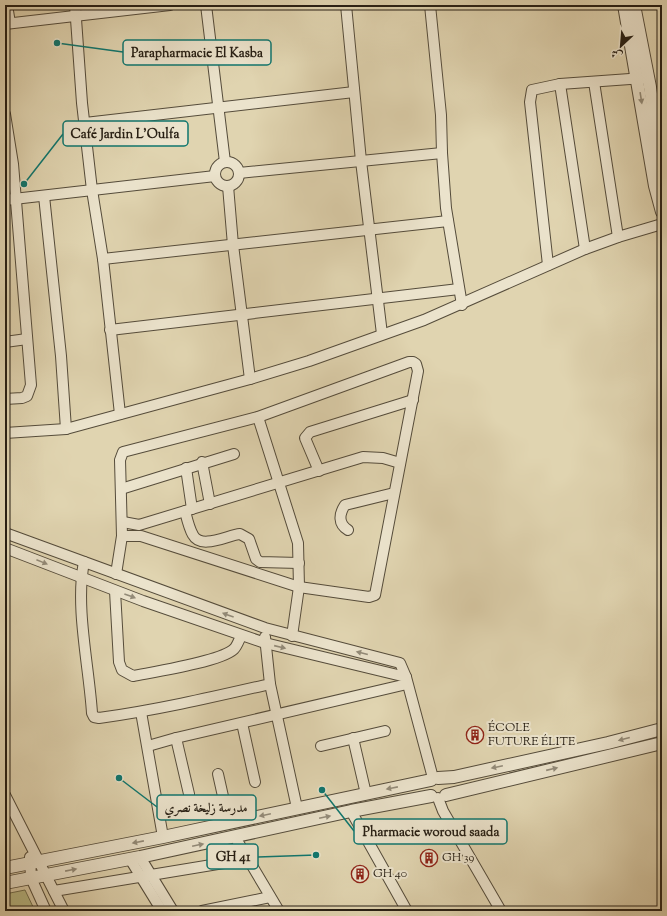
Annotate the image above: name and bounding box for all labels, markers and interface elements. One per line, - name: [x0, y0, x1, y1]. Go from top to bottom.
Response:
- north arrow: [601, 26, 641, 66]
- callout: Parapharmacie El Kasba: [123, 40, 271, 65]
- text: ش: [609, 44, 625, 64]
- text: Parapharmacie El Kasba: [131, 45, 263, 63]
- one-way arrow: [638, 92, 644, 105]
- callout: Café Jardin L'Oulfa: [63, 121, 188, 146]
- text: Café Jardin L'Oulfa: [71, 126, 179, 144]
- one-way arrow: [36, 559, 48, 565]
- one-way arrow: [125, 594, 137, 600]
- one-way arrow: [222, 612, 234, 618]
- one-way arrow: [274, 644, 286, 650]
- one-way arrow: [356, 650, 368, 656]
- place label: ÉCOLE FUTURE ÉLITE: [488, 719, 576, 751]
- building icon: ÉCOLE FUTURE ÉLITE: [465, 725, 485, 745]
- one-way arrow: [618, 736, 630, 742]
- one-way arrow: [491, 765, 504, 771]
- one-way arrow: [545, 765, 558, 771]
- one-way arrow: [386, 786, 399, 792]
- callout: مدرسة زليخة نصري: [157, 795, 256, 820]
- text: مدرسة زليخة نصري: [165, 800, 247, 819]
- one-way arrow: [259, 812, 271, 818]
- one-way arrow: [319, 813, 331, 819]
- callout: Pharmacie woroud saada: [354, 819, 507, 844]
- text: Pharmacie woroud saada: [363, 824, 499, 842]
- one-way arrow: [132, 839, 144, 845]
- one-way arrow: [192, 841, 204, 847]
- callout: GH 41: [207, 844, 258, 869]
- building icon: GH 39: [419, 848, 439, 868]
- text: GH 41: [216, 849, 251, 867]
- place label: GH 39: [442, 849, 475, 867]
- building icon: GH 40: [350, 864, 370, 884]
- place label: GH 40: [373, 865, 407, 883]
- one-way arrow: [65, 867, 77, 873]

